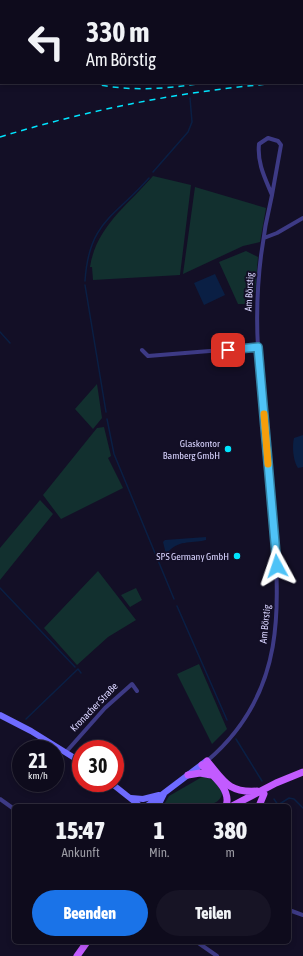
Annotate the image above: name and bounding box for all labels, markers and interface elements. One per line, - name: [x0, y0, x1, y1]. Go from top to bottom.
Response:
- icon: left: [20, 16, 72, 68]
- text: 330 m: [86, 16, 149, 48]
- text: Am Börstig: [86, 49, 156, 70]
- street label: Am Börstig: [242, 272, 256, 312]
- pin: [211, 333, 245, 367]
- icon: arrive: [217, 339, 239, 361]
- place label: Glaskontor Bamberg GmbH: [163, 438, 221, 461]
- marker: Glaskontor Bamberg GmbH: [223, 444, 233, 454]
- position arrow: [256, 545, 298, 587]
- place label: SPS Germany GmbH: [156, 551, 229, 562]
- marker: SPS Germany GmbH: [232, 551, 242, 561]
- street label: Am Börstig: [257, 603, 273, 644]
- street label: Kronacher Straße: [68, 680, 120, 734]
- speed limit sign: 30: [72, 740, 124, 792]
- text: 21: [29, 749, 47, 772]
- text: km/h: [28, 770, 48, 781]
- text: 15:47: [56, 817, 105, 844]
- text: 1: [154, 817, 165, 844]
- text: 380: [213, 817, 247, 844]
- text: Ankunft: [61, 845, 100, 860]
- text: Min.: [149, 845, 169, 860]
- text: m: [226, 845, 235, 860]
- button: Beenden: [32, 890, 148, 936]
- button: Teilen: [156, 890, 271, 936]

